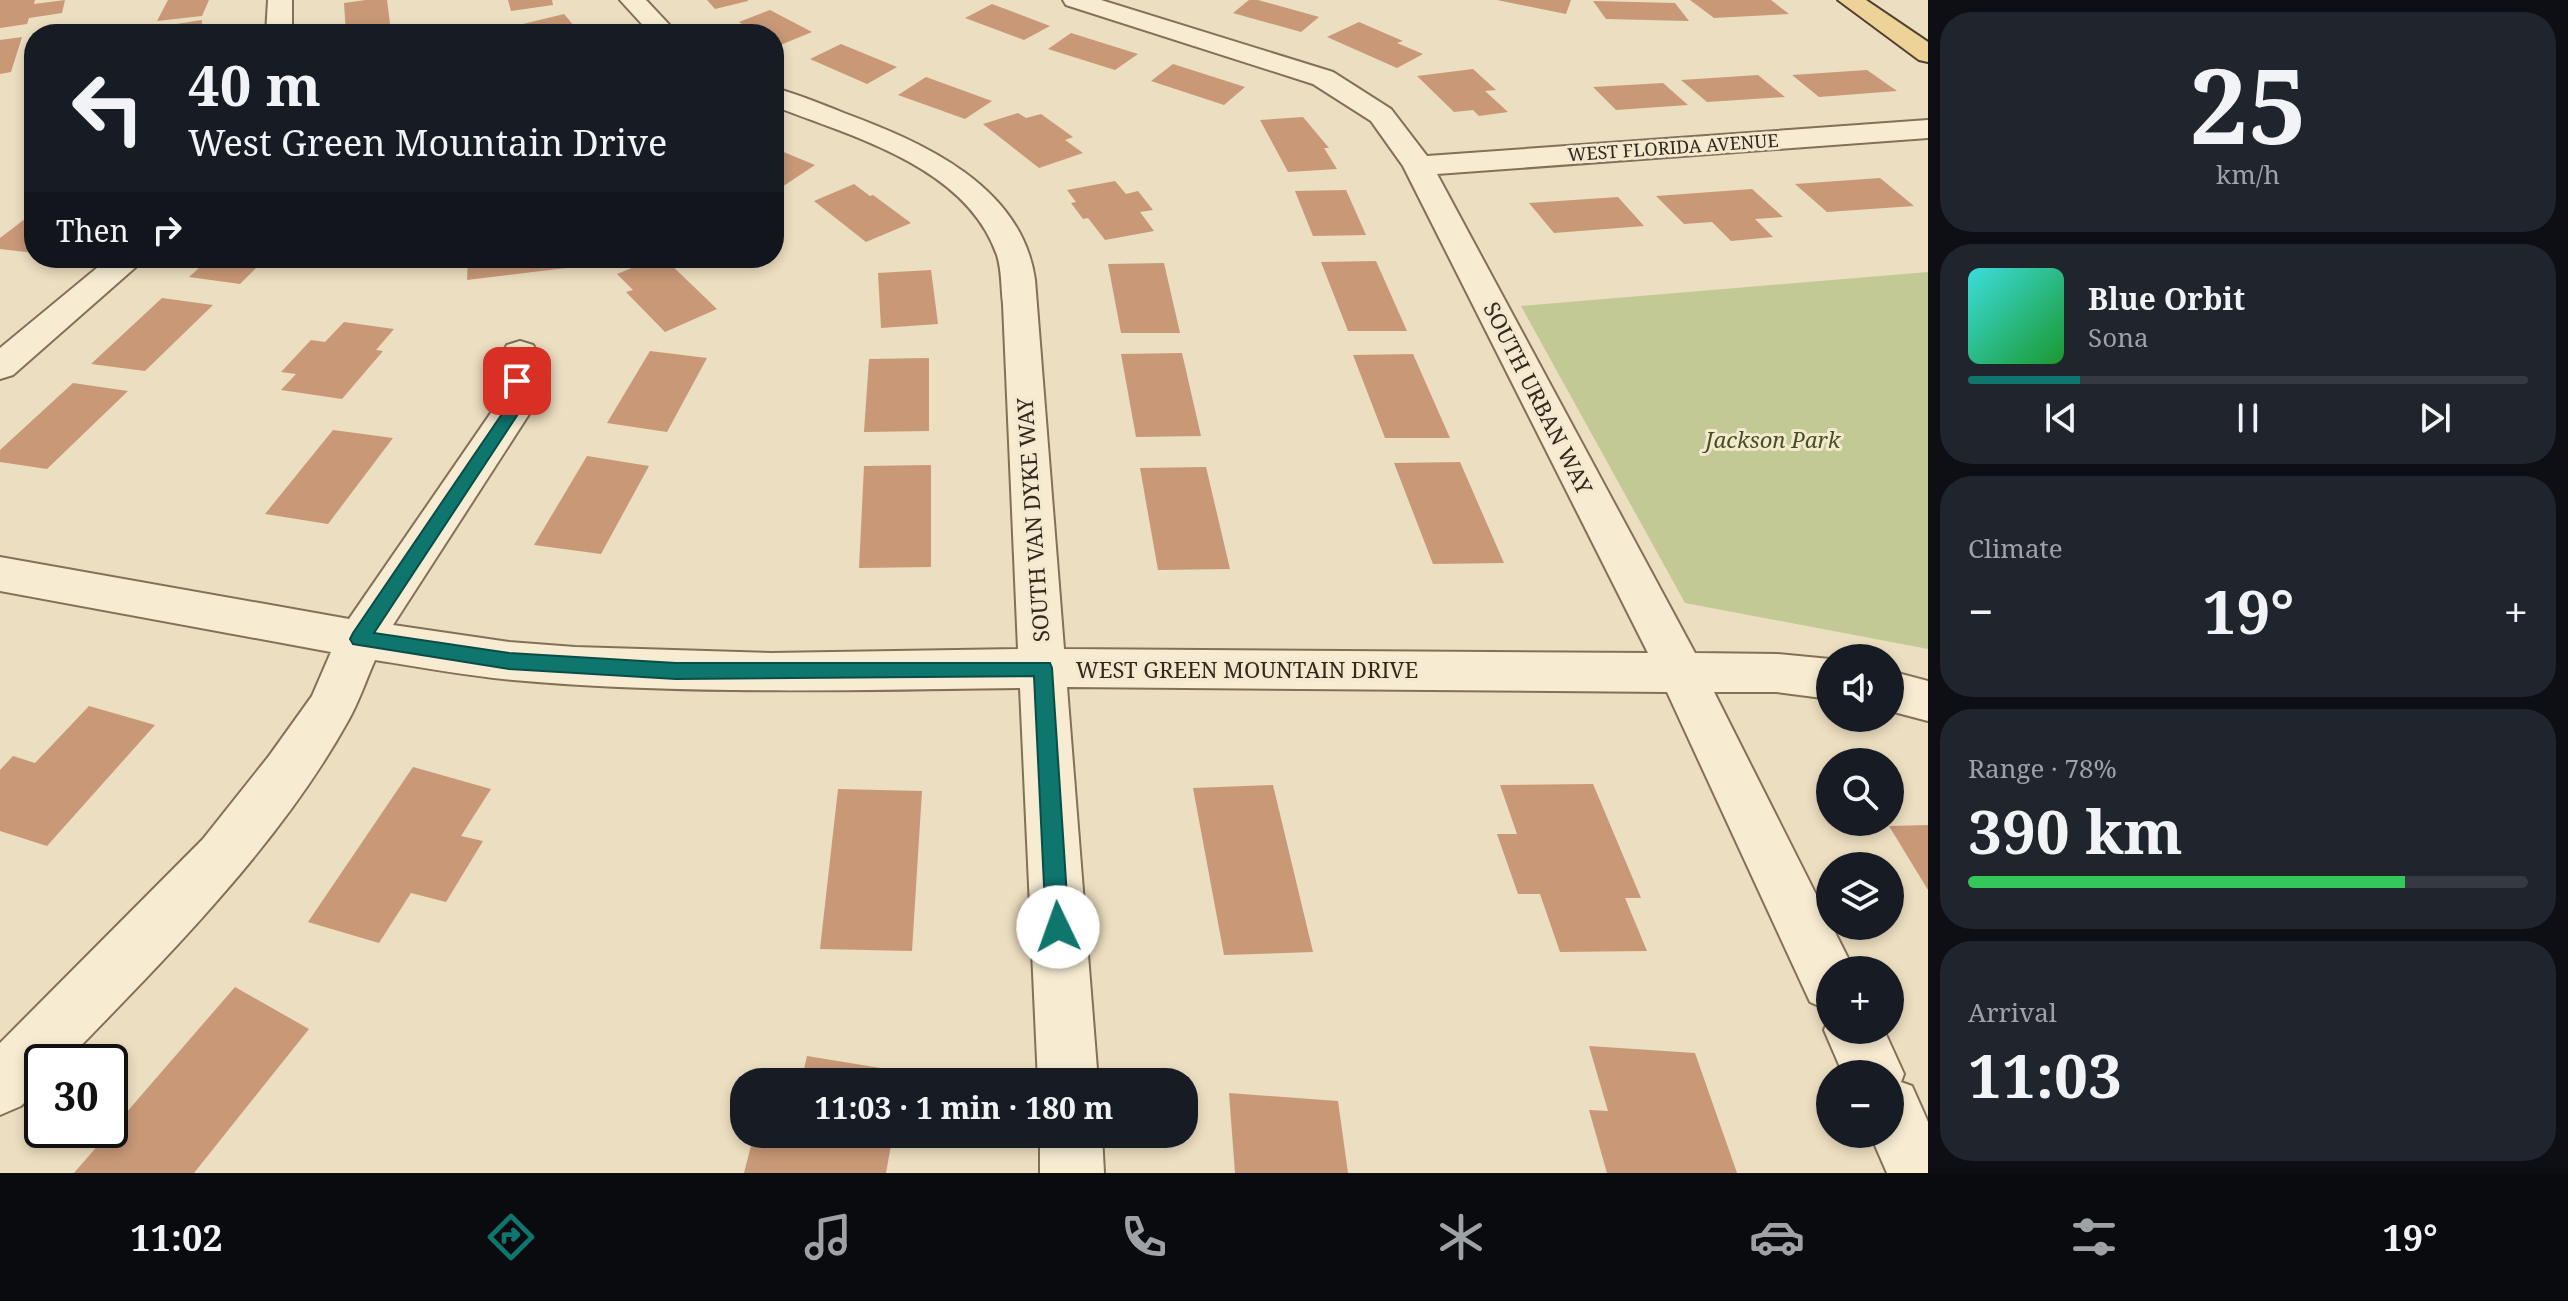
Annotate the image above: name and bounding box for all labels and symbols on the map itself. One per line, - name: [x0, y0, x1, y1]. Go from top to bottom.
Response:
- street label: WEST FLORIDA AVENUE: [1567, 128, 1779, 166]
- street label: SOUTH URBAN WAY: [1477, 296, 1601, 499]
- pin: [483, 347, 551, 415]
- street label: SOUTH VAN DYKE WAY: [1008, 397, 1056, 643]
- park label: Jackson Park: [1702, 424, 1842, 454]
- street label: WEST GREEN MOUNTAIN DRIVE: [1076, 654, 1418, 684]
- position arrow: [1016, 885, 1100, 969]
- speed limit sign: 30: [24, 1044, 128, 1148]

